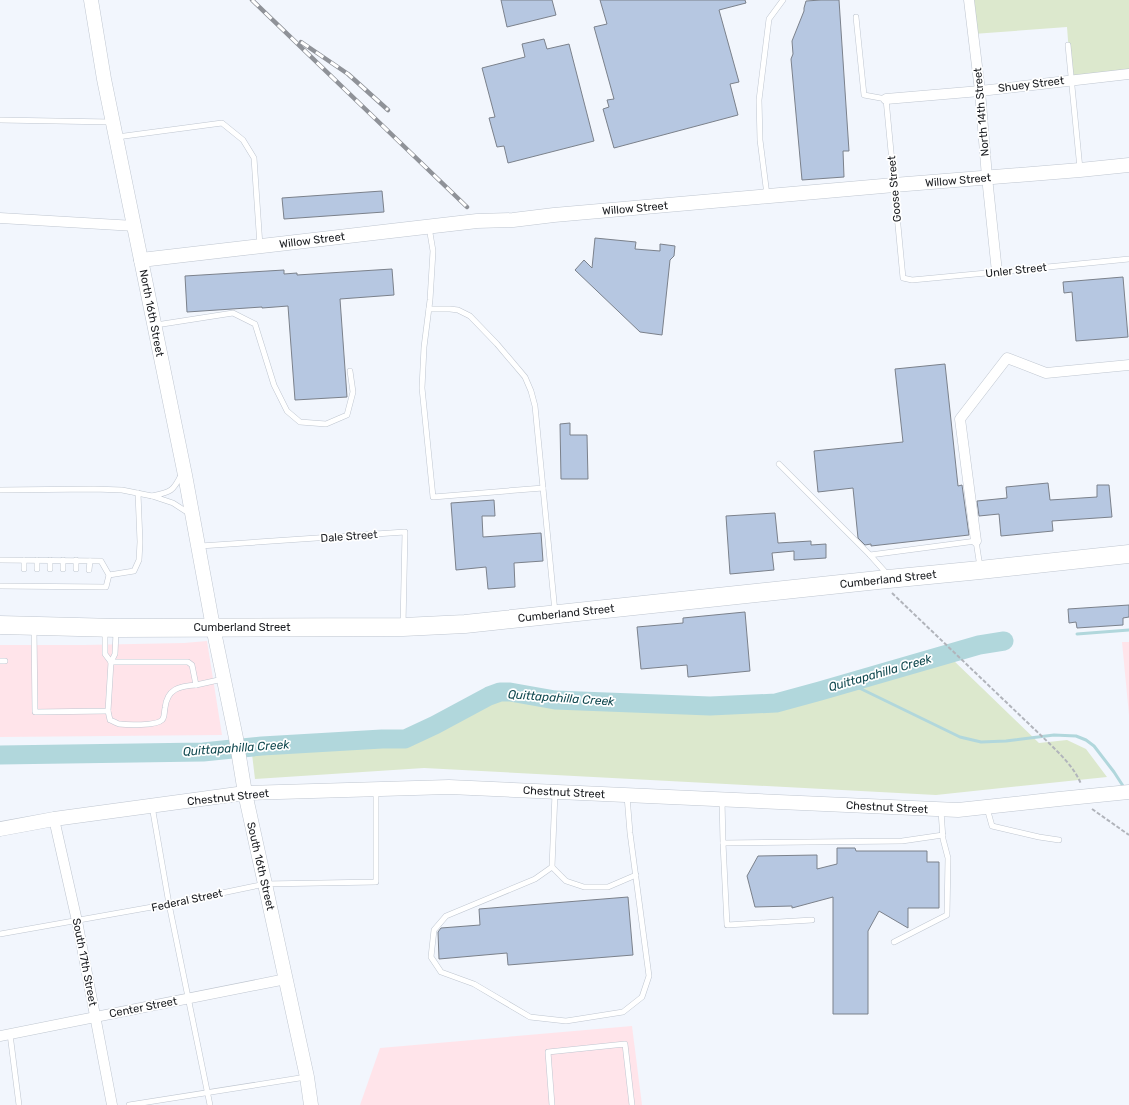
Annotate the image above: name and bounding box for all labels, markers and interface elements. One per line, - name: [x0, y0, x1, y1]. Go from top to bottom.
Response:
- street label: North 14th Street: [971, 66, 992, 157]
- street label: Shuey Street: [997, 74, 1065, 95]
- street label: Goose Street: [885, 155, 904, 223]
- street label: Willow Street: [925, 171, 992, 190]
- street label: Willow Street: [602, 199, 669, 218]
- street label: Willow Street: [278, 230, 346, 251]
- street label: Unler Street: [985, 261, 1048, 280]
- street label: North 16th Street: [137, 268, 166, 359]
- street label: Dale Street: [320, 528, 379, 545]
- street label: Cumberland Street: [839, 568, 938, 591]
- street label: Cumberland Street: [517, 602, 616, 625]
- street label: Cumberland Street: [193, 621, 291, 634]
- water label: Quittapahilla Creek: [827, 651, 934, 694]
- water label: Quittapahilla Creek: [507, 687, 616, 709]
- water label: Quittapahilla Creek: [182, 737, 291, 759]
- street label: Chestnut Street: [523, 784, 606, 801]
- street label: Chestnut Street: [187, 787, 270, 808]
- street label: Chestnut Street: [846, 799, 929, 816]
- street label: South 16th Street: [244, 821, 277, 912]
- street label: Federal Street: [150, 886, 225, 914]
- street label: South 17th Street: [70, 917, 100, 1008]
- street label: Center Street: [108, 994, 179, 1020]

